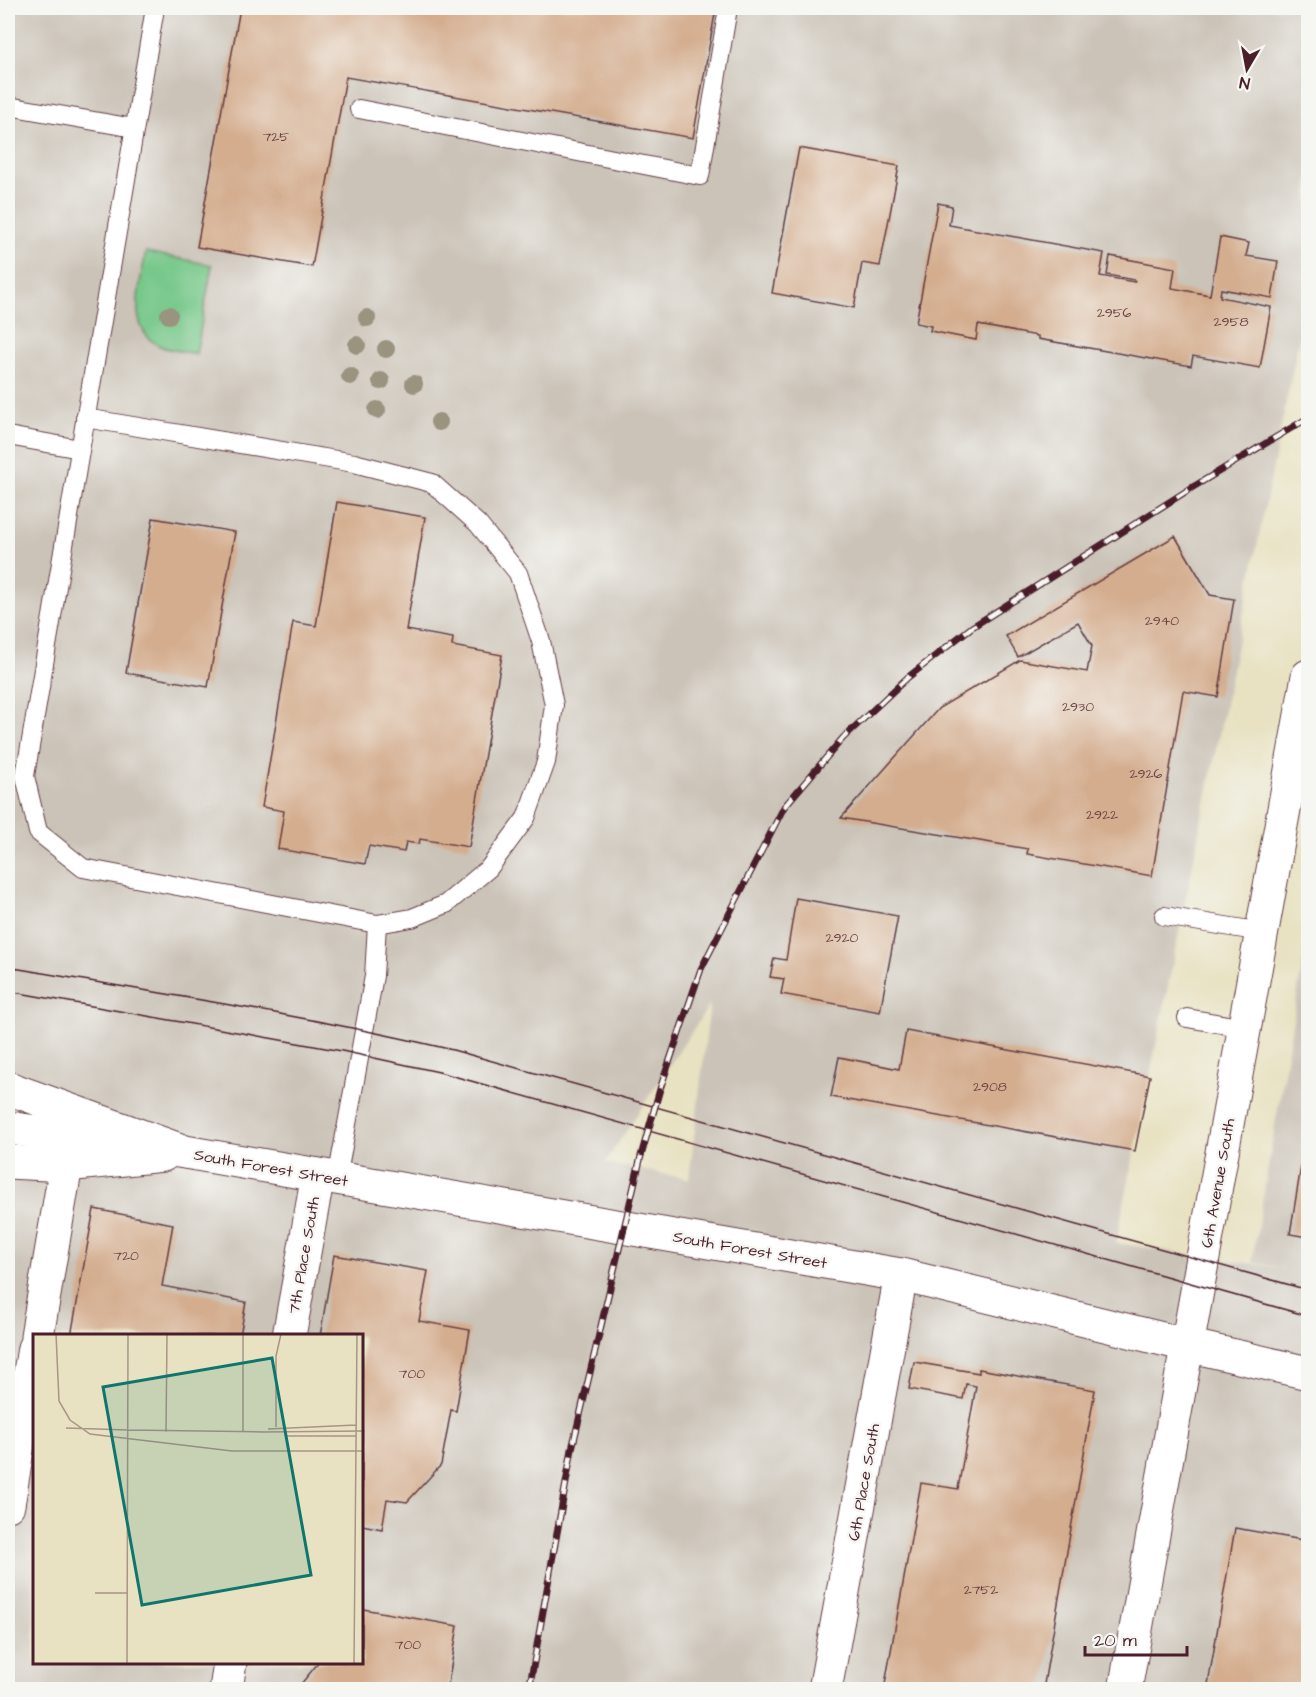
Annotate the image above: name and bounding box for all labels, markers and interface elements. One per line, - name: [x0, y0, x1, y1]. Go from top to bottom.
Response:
- north arrow: [1217, 39, 1277, 99]
- text: N: [1238, 71, 1251, 94]
- house number: 725: [263, 127, 289, 147]
- house number: 2956: [1097, 303, 1132, 323]
- house number: 2958: [1214, 312, 1248, 332]
- house number: 2940: [1145, 611, 1179, 631]
- house number: 2930: [1062, 697, 1094, 717]
- house number: 2926: [1130, 764, 1163, 784]
- house number: 2922: [1086, 805, 1118, 825]
- house number: 2920: [826, 928, 859, 948]
- house number: 2908: [973, 1077, 1007, 1097]
- street label: 6th Avenue South: [1196, 1117, 1240, 1250]
- street label: South Forest Street: [192, 1144, 350, 1192]
- street label: 7th Place South: [283, 1195, 325, 1315]
- street label: South Forest Street: [671, 1226, 829, 1274]
- house number: 720: [113, 1246, 139, 1266]
- inset map: [33, 1334, 363, 1664]
- house number: 700: [399, 1364, 425, 1384]
- street label: 6th Place South: [843, 1422, 885, 1543]
- house number: 2752: [964, 1580, 998, 1600]
- scale bar: [1085, 1619, 1187, 1657]
- text: 20 m: [1094, 1628, 1137, 1653]
- house number: 700: [395, 1635, 421, 1655]

